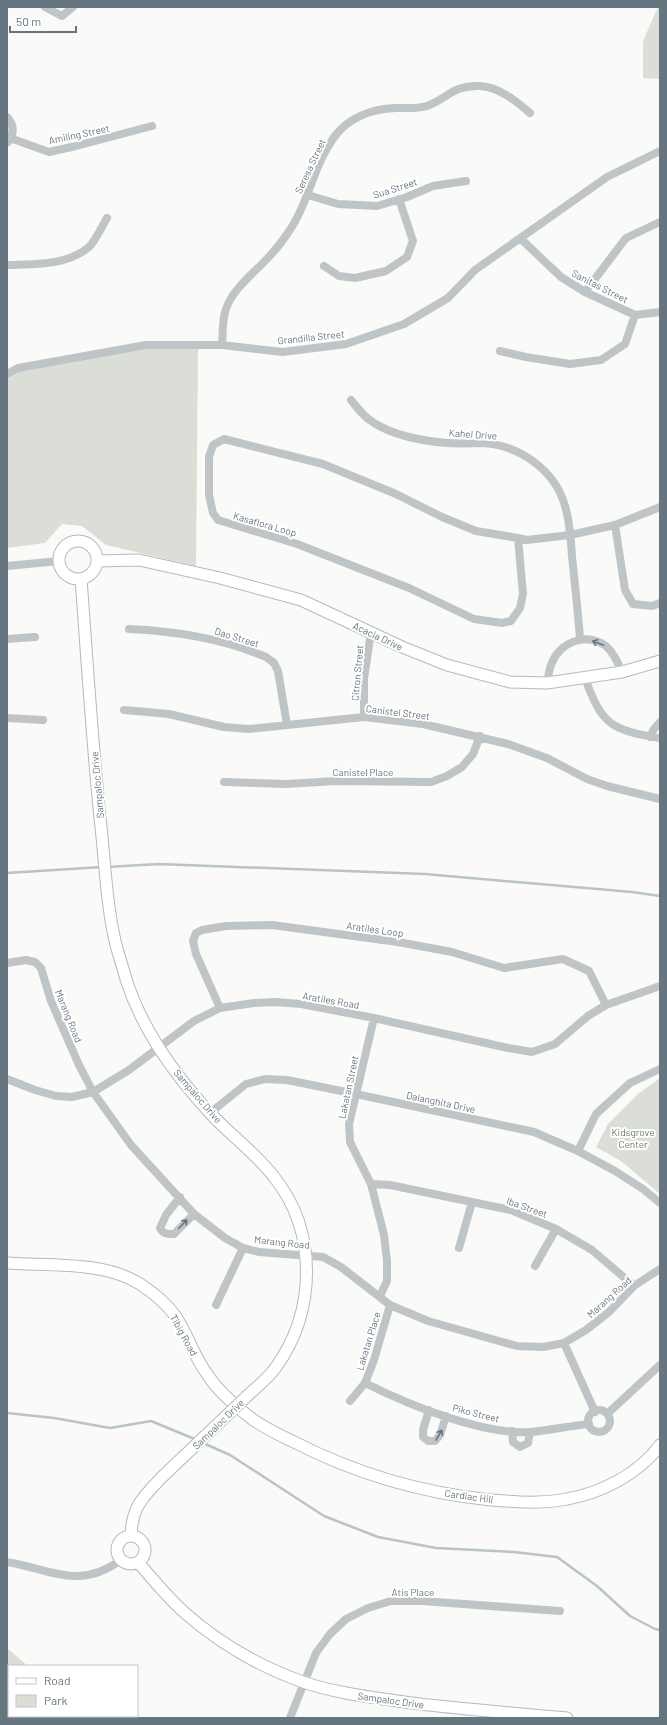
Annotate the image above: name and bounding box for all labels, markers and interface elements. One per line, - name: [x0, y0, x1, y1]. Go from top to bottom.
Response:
- scale bar: [10, 8, 76, 34]
- text: 50 m: [16, 14, 41, 28]
- street label: Amiling Street: [48, 122, 111, 146]
- street label: Seresa Street: [292, 136, 328, 195]
- street label: Sua Street: [371, 175, 419, 201]
- street label: Sanitas Street: [570, 267, 631, 306]
- street label: Grandilla Street: [277, 327, 345, 346]
- street label: Kahel Drive: [448, 426, 498, 442]
- street label: Kasaflora Loop: [232, 509, 298, 539]
- street label: Acacia Drive: [351, 619, 405, 653]
- street label: Dao Street: [213, 625, 261, 650]
- one-way arrow: [593, 639, 605, 647]
- street label: Citron Street: [349, 644, 365, 701]
- street label: Canistel Street: [365, 702, 431, 722]
- street label: Sampaloc Drive: [88, 751, 106, 819]
- street label: Canistel Place: [333, 766, 393, 778]
- street label: Aratiles Loop: [346, 919, 404, 939]
- street label: Marang Road: [53, 988, 85, 1044]
- street label: Aratiles Road: [302, 989, 360, 1011]
- street label: Lakatan Street: [335, 1054, 361, 1120]
- street label: Sampaloc Drive: [171, 1067, 225, 1125]
- street label: Dalanghita Drive: [405, 1089, 477, 1115]
- park label: Kidsgrove Center: [611, 1126, 655, 1150]
- street label: Iba Street: [505, 1194, 549, 1220]
- one-way arrow: [178, 1219, 188, 1229]
- street label: Marang Road: [254, 1233, 310, 1251]
- street label: Marang Road: [584, 1274, 634, 1320]
- street label: Lakatan Place: [353, 1310, 383, 1372]
- street label: Tibig Road: [168, 1312, 200, 1358]
- street label: Sampaloc Drive: [190, 1396, 246, 1452]
- street label: Piko Street: [451, 1401, 501, 1425]
- one-way arrow: [435, 1429, 443, 1441]
- street label: Cardiac Hill: [444, 1487, 494, 1505]
- street label: Atis Place: [392, 1586, 434, 1598]
- legend: [8, 1665, 138, 1717]
- text: Road: [44, 1673, 71, 1687]
- street label: Sampaloc Drive: [357, 1689, 425, 1711]
- text: Park: [44, 1693, 68, 1707]

